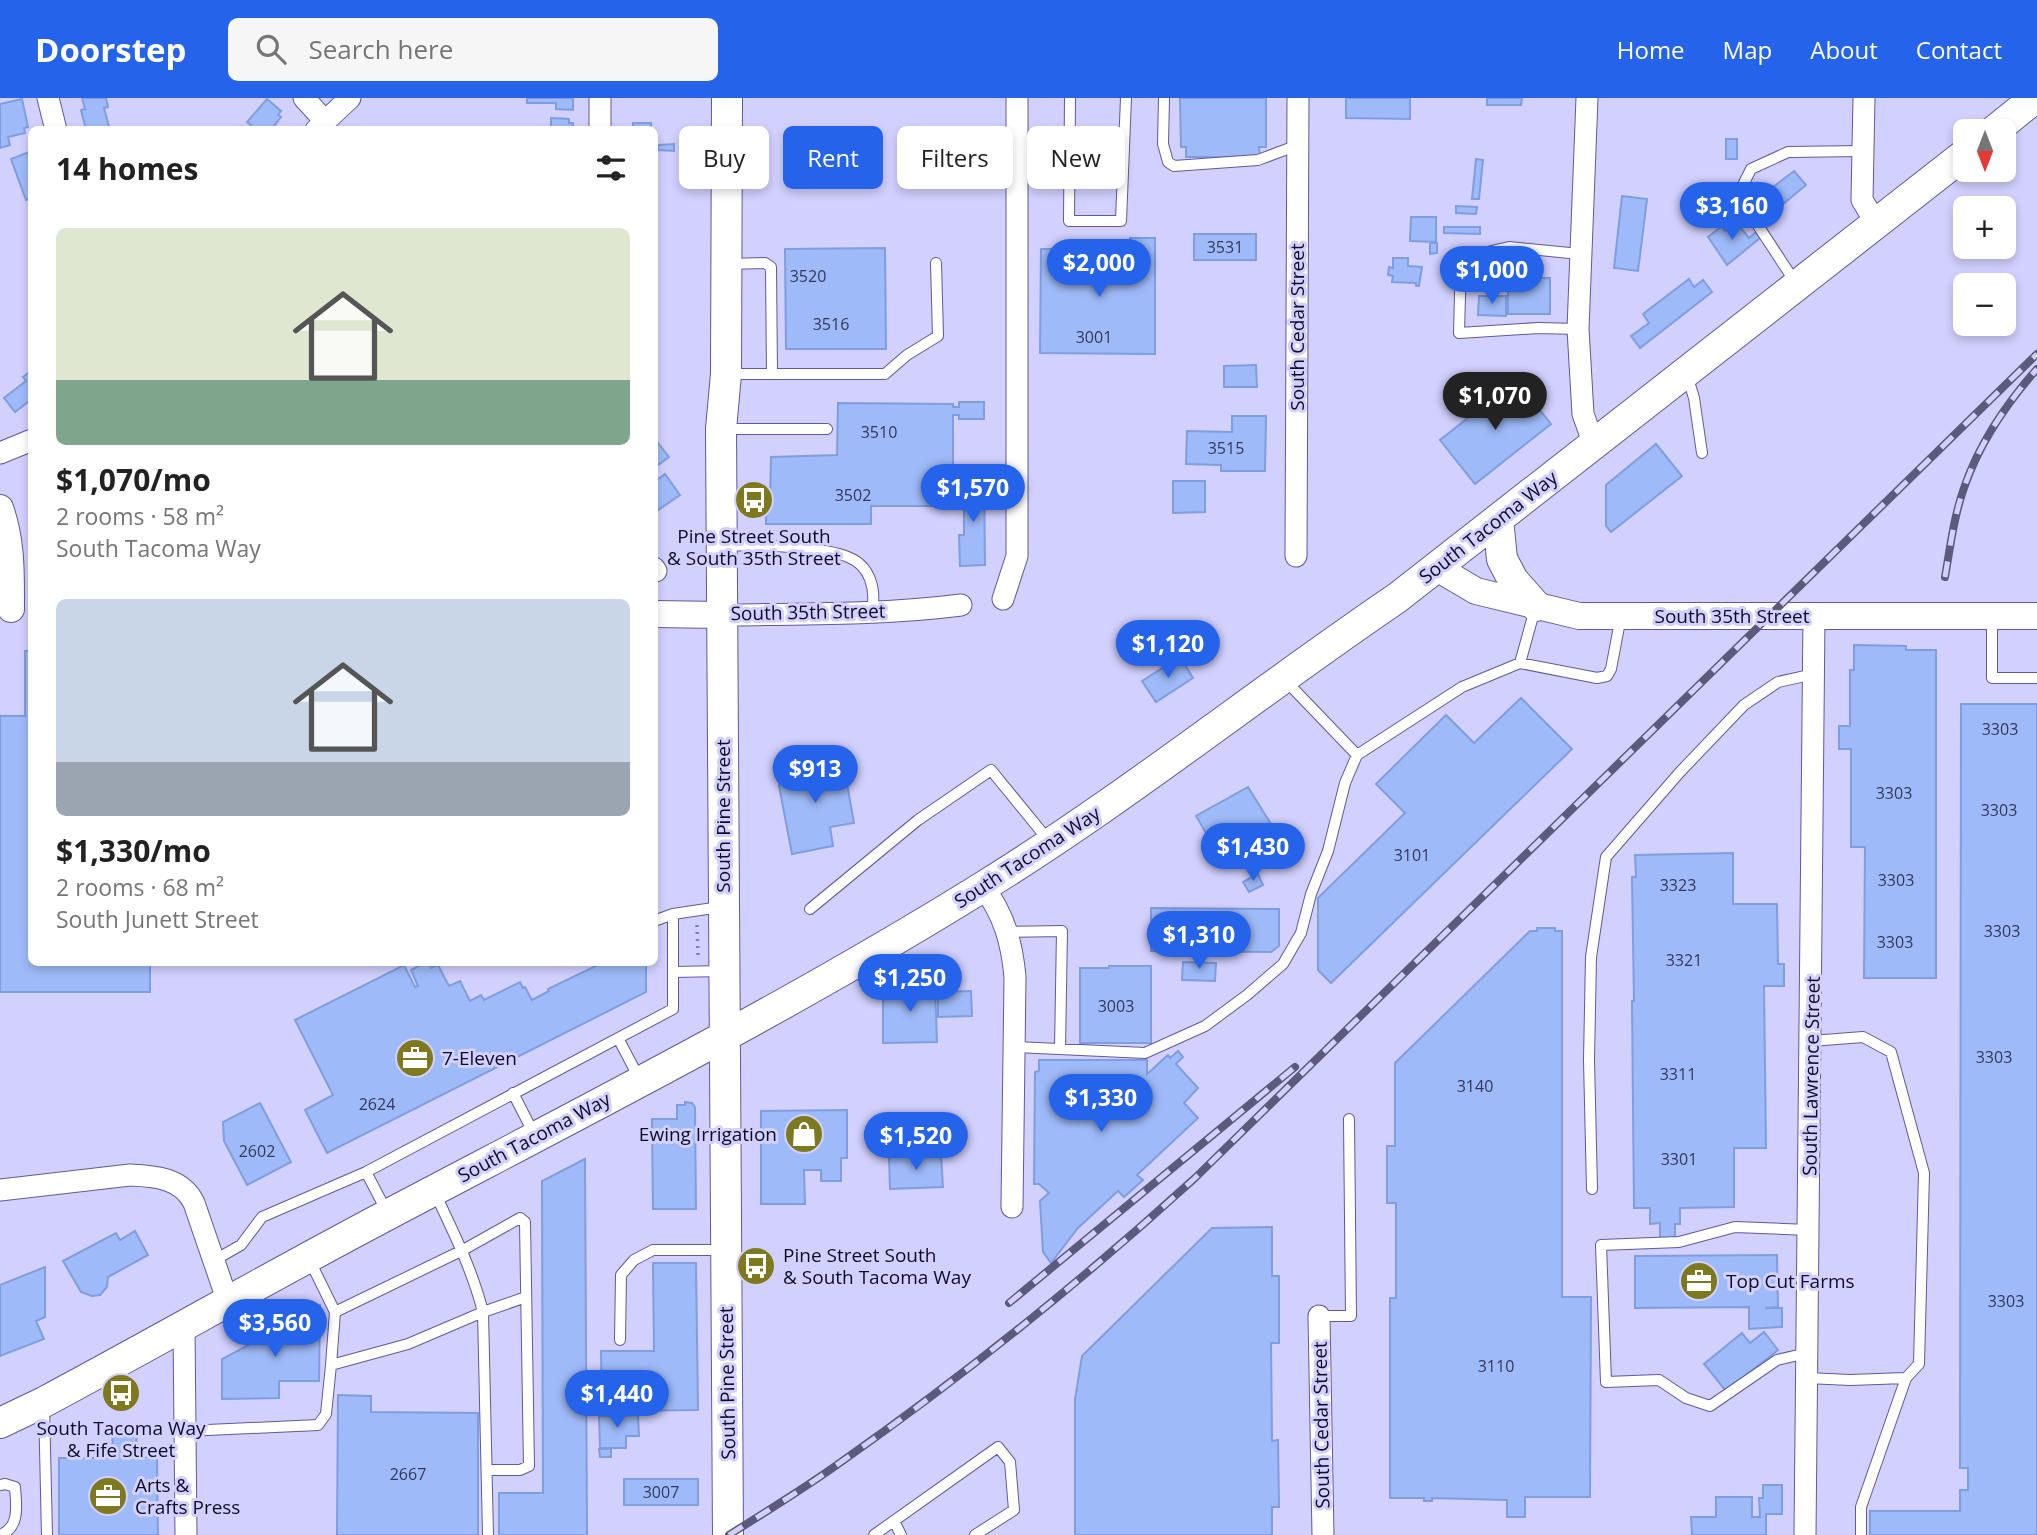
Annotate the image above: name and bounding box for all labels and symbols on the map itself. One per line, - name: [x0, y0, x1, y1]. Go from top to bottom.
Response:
- north arrow: [1953, 119, 2016, 182]
- pin: $3,160: [1675, 183, 1789, 242]
- house number: 3531: [1207, 236, 1243, 258]
- pin: $2,000: [1042, 240, 1156, 299]
- street label: South Cedar Street: [1284, 243, 1310, 411]
- pin: $1,000: [1435, 246, 1549, 306]
- house number: 3520: [790, 265, 826, 287]
- house number: 3516: [813, 313, 849, 335]
- house number: 3001: [1076, 326, 1112, 348]
- pin: $1,070: [1438, 372, 1552, 432]
- house number: 3510: [861, 421, 897, 443]
- house number: 3515: [1208, 437, 1244, 459]
- pin: $1,570: [916, 464, 1030, 524]
- street label: South Tacoma Way: [1413, 464, 1563, 589]
- bus stop icon: Pine Street South & South 35th Street: [733, 479, 775, 521]
- house number: 3502: [835, 484, 871, 506]
- place label: Pine Street South & South 35th Street: [667, 523, 841, 571]
- street label: South 35th Street: [730, 598, 886, 626]
- street label: South 35th Street: [1654, 603, 1810, 629]
- pin: $1,120: [1111, 620, 1225, 680]
- house number: 3303: [1982, 718, 2018, 740]
- street label: South Pine Street: [710, 739, 736, 893]
- pin: $913: [774, 746, 856, 805]
- house number: 3303: [1876, 782, 1912, 804]
- house number: 3303: [1981, 799, 2017, 821]
- street label: South Tacoma Way: [949, 800, 1105, 914]
- pin: $1,430: [1196, 824, 1310, 883]
- house number: 3101: [1394, 844, 1430, 866]
- house number: 3303: [1878, 869, 1914, 891]
- house number: 3323: [1660, 874, 1696, 896]
- pin: $1,310: [1142, 912, 1256, 971]
- house number: 3303: [1984, 920, 2020, 942]
- house number: 3303: [1877, 931, 1913, 953]
- house number: 3321: [1666, 949, 1702, 971]
- pin: $1,250: [853, 954, 967, 1014]
- street label: South Lawrence Street: [1796, 976, 1826, 1176]
- house number: 3003: [1098, 995, 1134, 1017]
- office icon: 7-Eleven: [394, 1037, 436, 1079]
- place label: 7-Eleven: [442, 1045, 517, 1071]
- house number: 3303: [1976, 1046, 2012, 1068]
- house number: 3311: [1660, 1063, 1696, 1085]
- pin: $1,330: [1044, 1074, 1158, 1134]
- house number: 3140: [1457, 1075, 1493, 1097]
- street label: South Tacoma Way: [453, 1086, 615, 1188]
- house number: 2624: [359, 1093, 395, 1115]
- pin: $1,520: [859, 1112, 973, 1172]
- shop icon: Ewing Irrigation: [783, 1113, 825, 1155]
- place label: Ewing Irrigation: [639, 1121, 777, 1147]
- house number: 2602: [239, 1140, 275, 1162]
- house number: 3301: [1661, 1148, 1697, 1170]
- place label: Pine Street South & South Tacoma Way: [783, 1242, 971, 1290]
- bus stop icon: Pine Street South & South Tacoma Way: [735, 1245, 777, 1287]
- office icon: Top Cut Farms: [1678, 1260, 1720, 1302]
- place label: Top Cut Farms: [1726, 1268, 1855, 1294]
- house number: 3303: [1988, 1290, 2024, 1312]
- pin: $3,560: [218, 1300, 332, 1359]
- street label: South Pine Street: [713, 1306, 741, 1460]
- street label: South Cedar Street: [1307, 1341, 1335, 1509]
- house number: 3110: [1478, 1355, 1514, 1377]
- pin: $1,440: [560, 1370, 674, 1430]
- bus stop icon: South Tacoma Way & Fife Street: [100, 1372, 142, 1414]
- place label: South Tacoma Way & Fife Street: [36, 1415, 206, 1463]
- house number: 2667: [390, 1463, 426, 1485]
- place label: Arts & Crafts Press: [135, 1472, 240, 1520]
- office icon: Arts & Crafts Press: [87, 1475, 129, 1517]
- house number: 3007: [643, 1481, 679, 1503]

